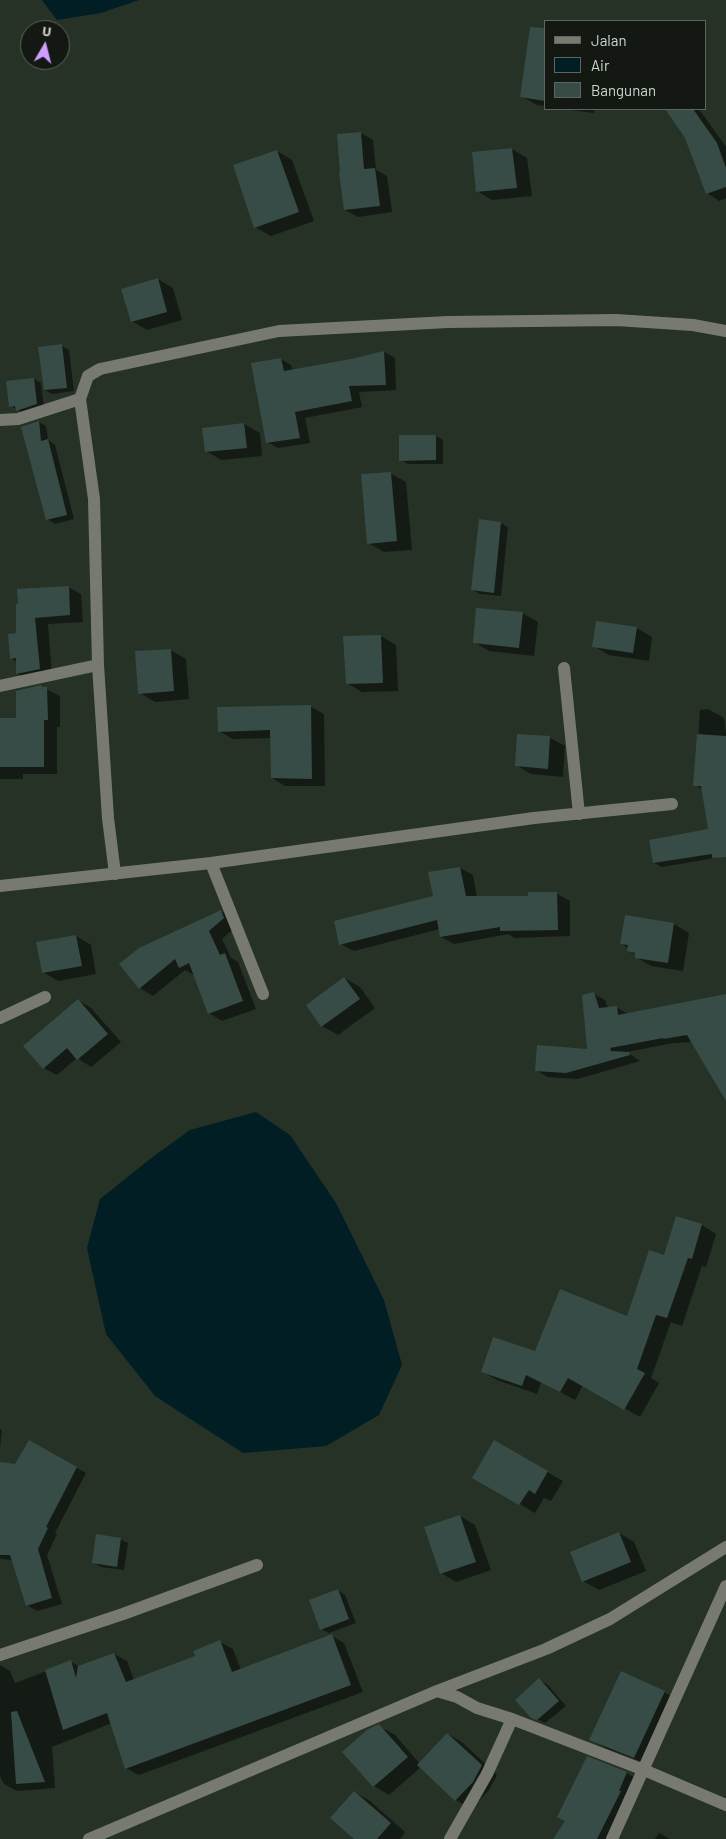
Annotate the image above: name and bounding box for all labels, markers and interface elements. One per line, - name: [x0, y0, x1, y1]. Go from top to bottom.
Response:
- north arrow: [20, 20, 70, 70]
- legend: [544, 20, 706, 110]
- text: U: [41, 22, 53, 40]
- text: Jalan: [591, 31, 627, 49]
- text: Air: [591, 56, 609, 74]
- text: Bangunan: [591, 81, 656, 99]

